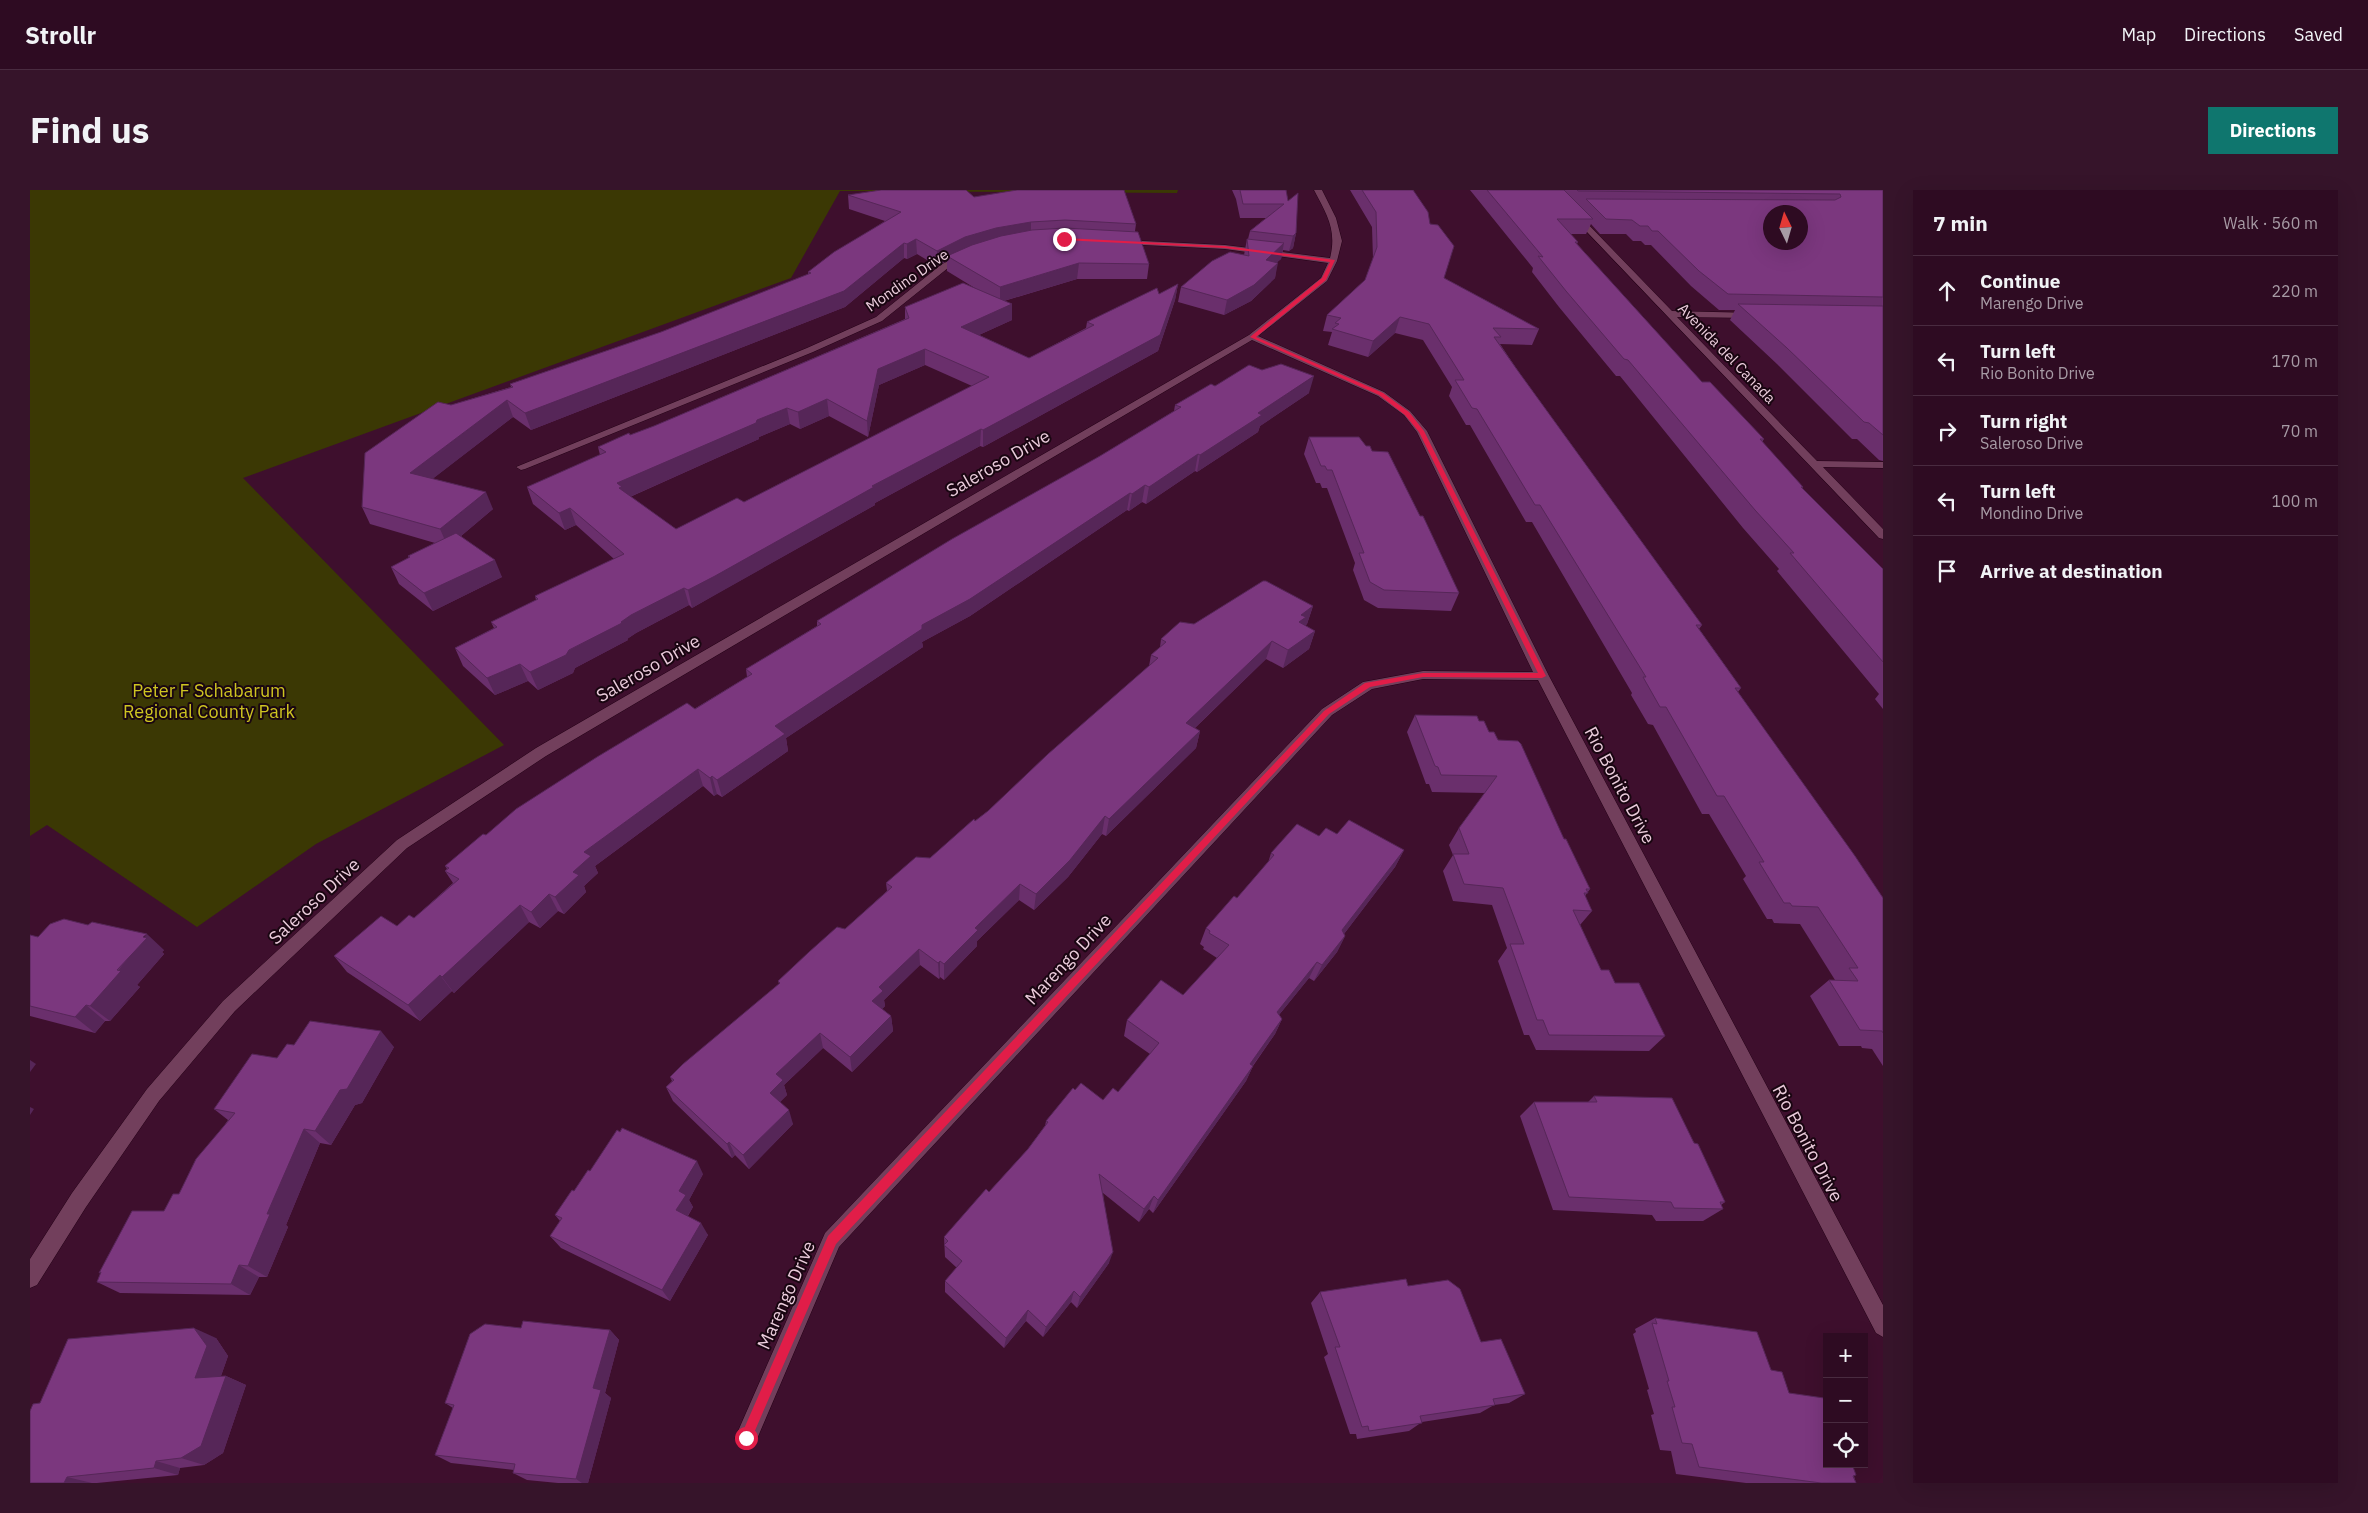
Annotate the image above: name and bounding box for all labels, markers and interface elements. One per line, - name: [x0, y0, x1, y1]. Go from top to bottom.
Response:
- text: Strollr: [25, 19, 96, 51]
- text: Map: [2121, 23, 2156, 46]
- text: Directions: [2184, 23, 2266, 46]
- text: Saved: [2294, 23, 2343, 46]
- text: Find us: [30, 107, 149, 153]
- button: Directions: [2208, 107, 2338, 154]
- north arrow: [1763, 205, 1808, 250]
- text: 7 min: [1933, 209, 1988, 237]
- text: Walk · 560 m: [2223, 213, 2318, 233]
- route end: [1053, 228, 1076, 251]
- street label: Mondino Drive: [862, 244, 952, 316]
- text: Continue: [1980, 269, 2060, 293]
- icon: ahead: [1933, 277, 1961, 305]
- text: 220 m: [2271, 281, 2318, 301]
- text: Marengo Drive: [1980, 293, 2083, 313]
- street label: Avenida del Canada: [1674, 299, 1780, 407]
- text: Turn left: [1980, 339, 2056, 363]
- icon: left: [1933, 347, 1961, 375]
- text: 170 m: [2271, 351, 2318, 371]
- text: Rio Bonito Drive: [1980, 363, 2095, 383]
- text: Turn right: [1980, 409, 2067, 433]
- icon: right: [1933, 417, 1961, 445]
- text: 70 m: [2281, 421, 2318, 441]
- street label: Saleroso Drive: [942, 424, 1054, 502]
- text: Saleroso Drive: [1980, 433, 2083, 453]
- text: Turn left: [1980, 479, 2056, 503]
- icon: left: [1933, 487, 1961, 515]
- text: 100 m: [2271, 491, 2318, 511]
- text: Mondino Drive: [1980, 503, 2083, 523]
- icon: arrive: [1933, 557, 1961, 585]
- text: Arrive at destination: [1980, 559, 2163, 583]
- street label: Saleroso Drive: [592, 629, 704, 707]
- park label: Peter F Schabarum Regional County Park: [123, 679, 295, 723]
- street label: Rio Bonito Drive: [1580, 723, 1661, 848]
- street label: Saleroso Drive: [264, 853, 364, 949]
- street label: Marengo Drive: [1020, 909, 1116, 1009]
- street label: Rio Bonito Drive: [1768, 1081, 1849, 1206]
- street label: Marengo Drive: [752, 1237, 820, 1353]
- map controls: [1823, 1333, 1868, 1468]
- button: +: [1823, 1333, 1868, 1378]
- button: −: [1823, 1378, 1868, 1423]
- button: locate: [1823, 1423, 1868, 1468]
- route start: [735, 1427, 758, 1450]

